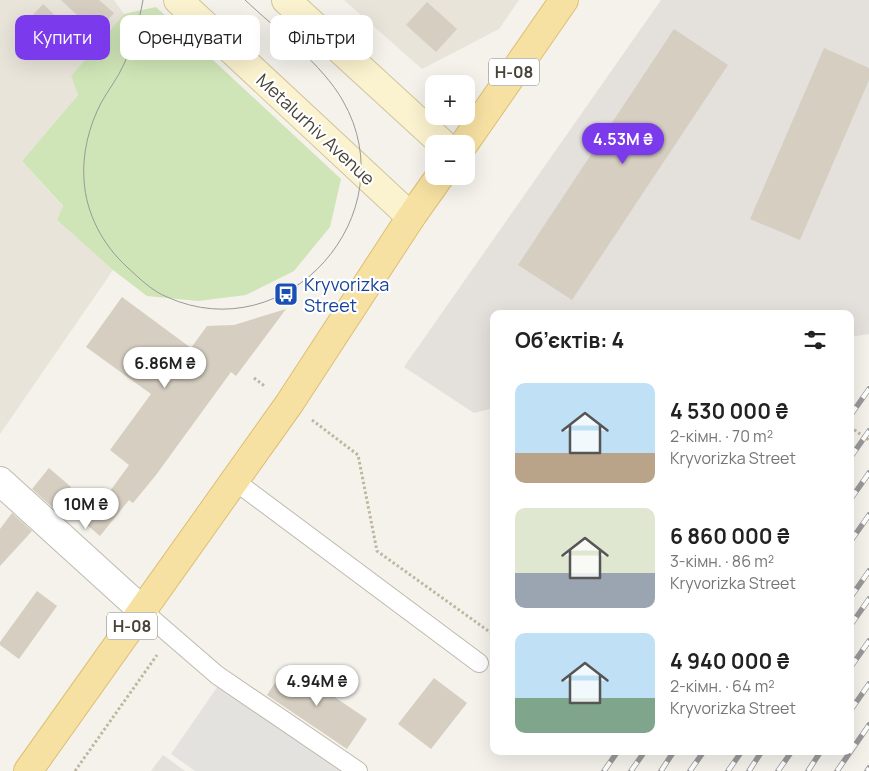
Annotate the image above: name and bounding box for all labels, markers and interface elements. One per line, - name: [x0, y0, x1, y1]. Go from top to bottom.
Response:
- chip: Купити: [15, 15, 110, 60]
- chip: Орендувати: [120, 15, 260, 60]
- chip: Фільтри: [270, 15, 373, 60]
- road number: Н-08: [489, 58, 539, 86]
- street label: Metalurhiv Avenue: [252, 68, 380, 190]
- map controls: [425, 75, 475, 185]
- button: +: [425, 75, 475, 125]
- pin: 4.53M ₴: [577, 122, 669, 165]
- text: 4.53M ₴: [593, 128, 653, 150]
- button: −: [425, 135, 475, 185]
- place label: Kryvorizka Street: [304, 272, 389, 317]
- bus stop icon: Kryvorizka Street: [273, 281, 299, 307]
- text: Об’єктів: 4: [515, 326, 624, 354]
- icon: filters: [801, 326, 829, 354]
- pin: 6.86M ₴: [119, 346, 211, 389]
- text: 6.86M ₴: [134, 352, 196, 374]
- text: 4 530 000 ₴: [670, 397, 788, 425]
- icon: home: [555, 403, 615, 463]
- text: 2-кімн. · 70 m²: [670, 425, 773, 447]
- text: Kryvorizka Street: [670, 447, 796, 469]
- pin: 10M ₴: [51, 488, 121, 530]
- text: 10M ₴: [64, 493, 108, 515]
- text: 6 860 000 ₴: [670, 522, 790, 550]
- icon: home: [555, 528, 615, 588]
- text: 3-кімн. · 86 m²: [670, 550, 774, 572]
- text: Kryvorizka Street: [670, 572, 796, 594]
- road number: Н-08: [107, 612, 157, 640]
- text: 4 940 000 ₴: [670, 647, 790, 675]
- icon: home: [555, 653, 615, 713]
- pin: 4.94M ₴: [271, 664, 363, 707]
- text: 4.94M ₴: [287, 670, 347, 692]
- text: 2-кімн. · 64 m²: [670, 675, 775, 697]
- text: Kryvorizka Street: [670, 697, 796, 719]

